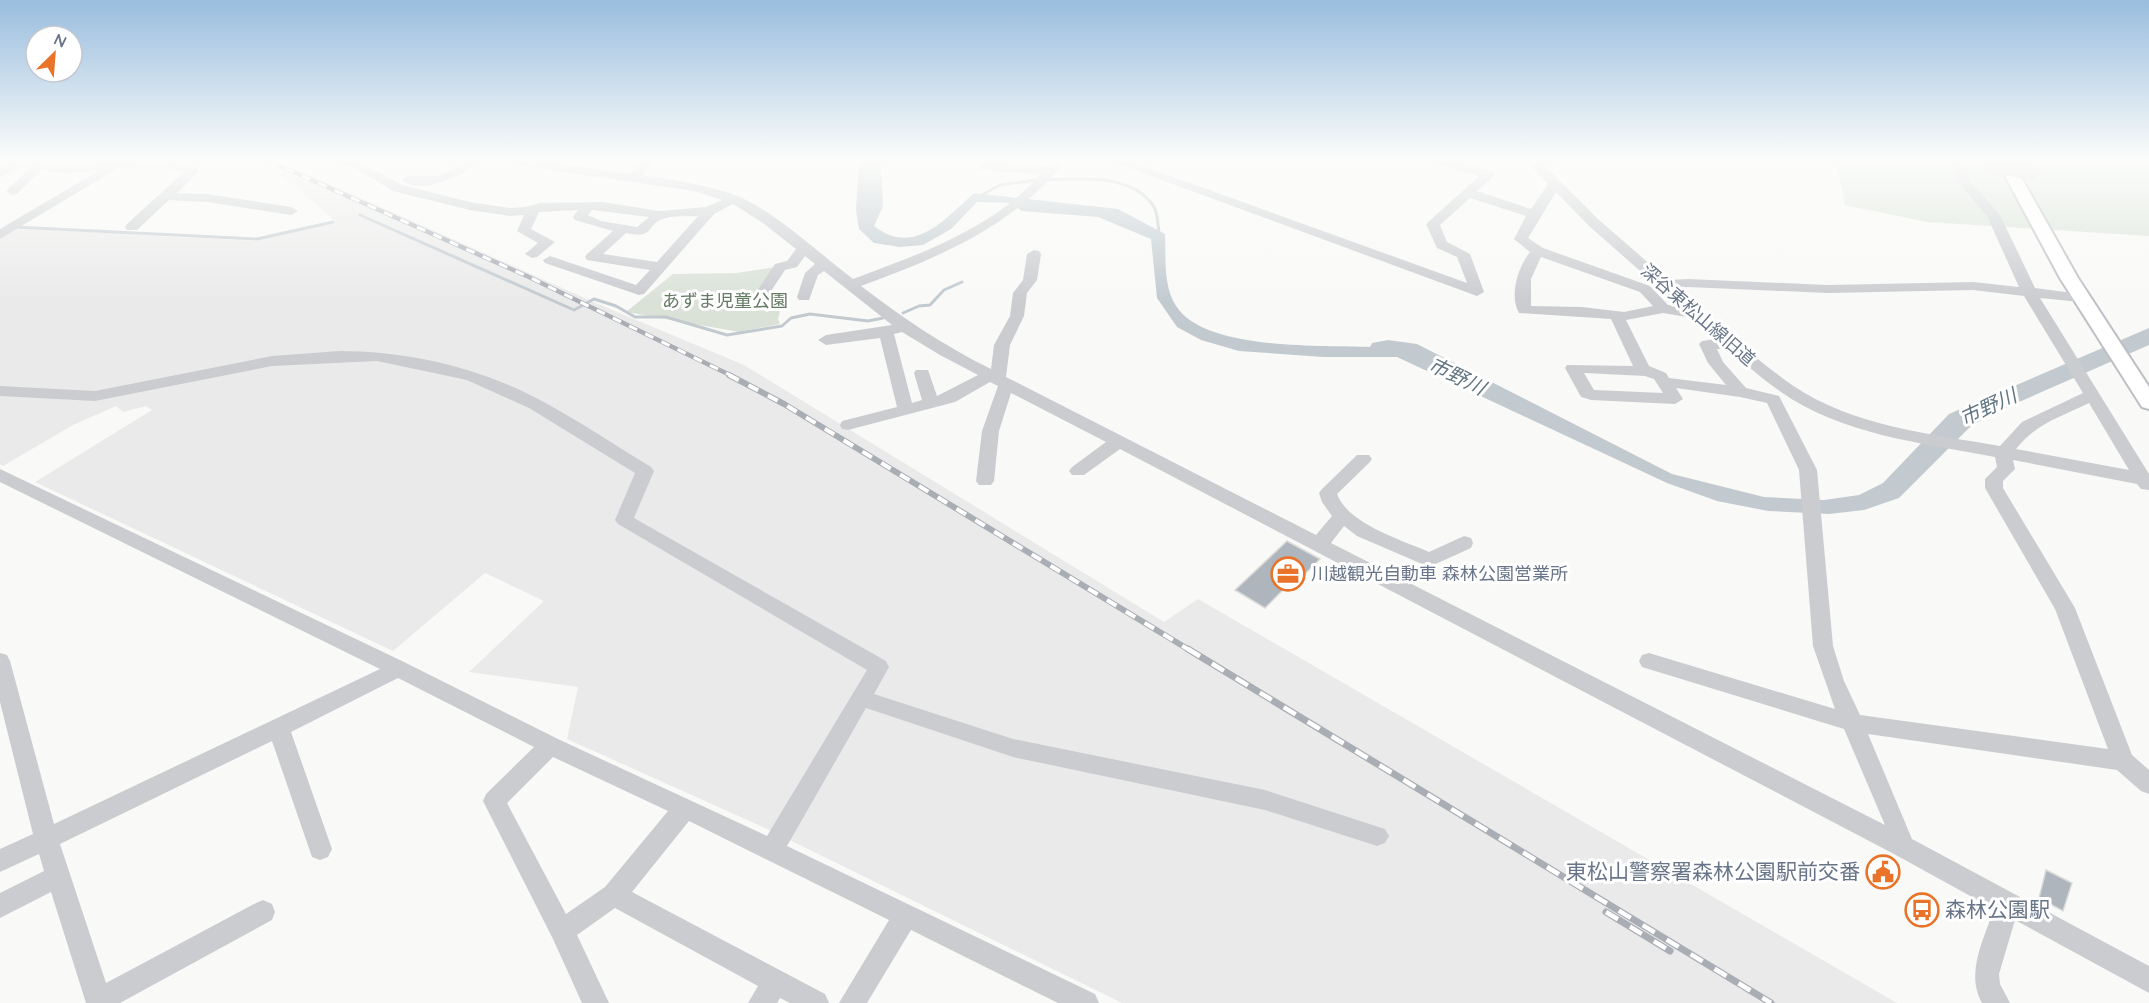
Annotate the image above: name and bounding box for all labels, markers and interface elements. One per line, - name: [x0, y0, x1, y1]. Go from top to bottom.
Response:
- north arrow: [24, 24, 84, 84]
- text: N: [51, 29, 70, 52]
- street label: 深谷東松山線旧道: [1636, 259, 1760, 371]
- park label: あずま児童公園: [662, 289, 788, 312]
- water label: 市野川: [1425, 351, 1491, 401]
- water label: 市野川: [1955, 382, 2022, 431]
- office icon: 川越観光自動車 森林公園営業所: [1270, 556, 1306, 592]
- place label: 川越観光自動車 森林公園営業所: [1311, 562, 1568, 585]
- public building icon: 東松山警察署森林公園駅前交番: [1865, 854, 1901, 890]
- place label: 東松山警察署森林公園駅前交番: [1566, 858, 1860, 884]
- bus stop icon: 森林公園駅: [1904, 892, 1940, 928]
- place label: 森林公園駅: [1945, 896, 2050, 922]

